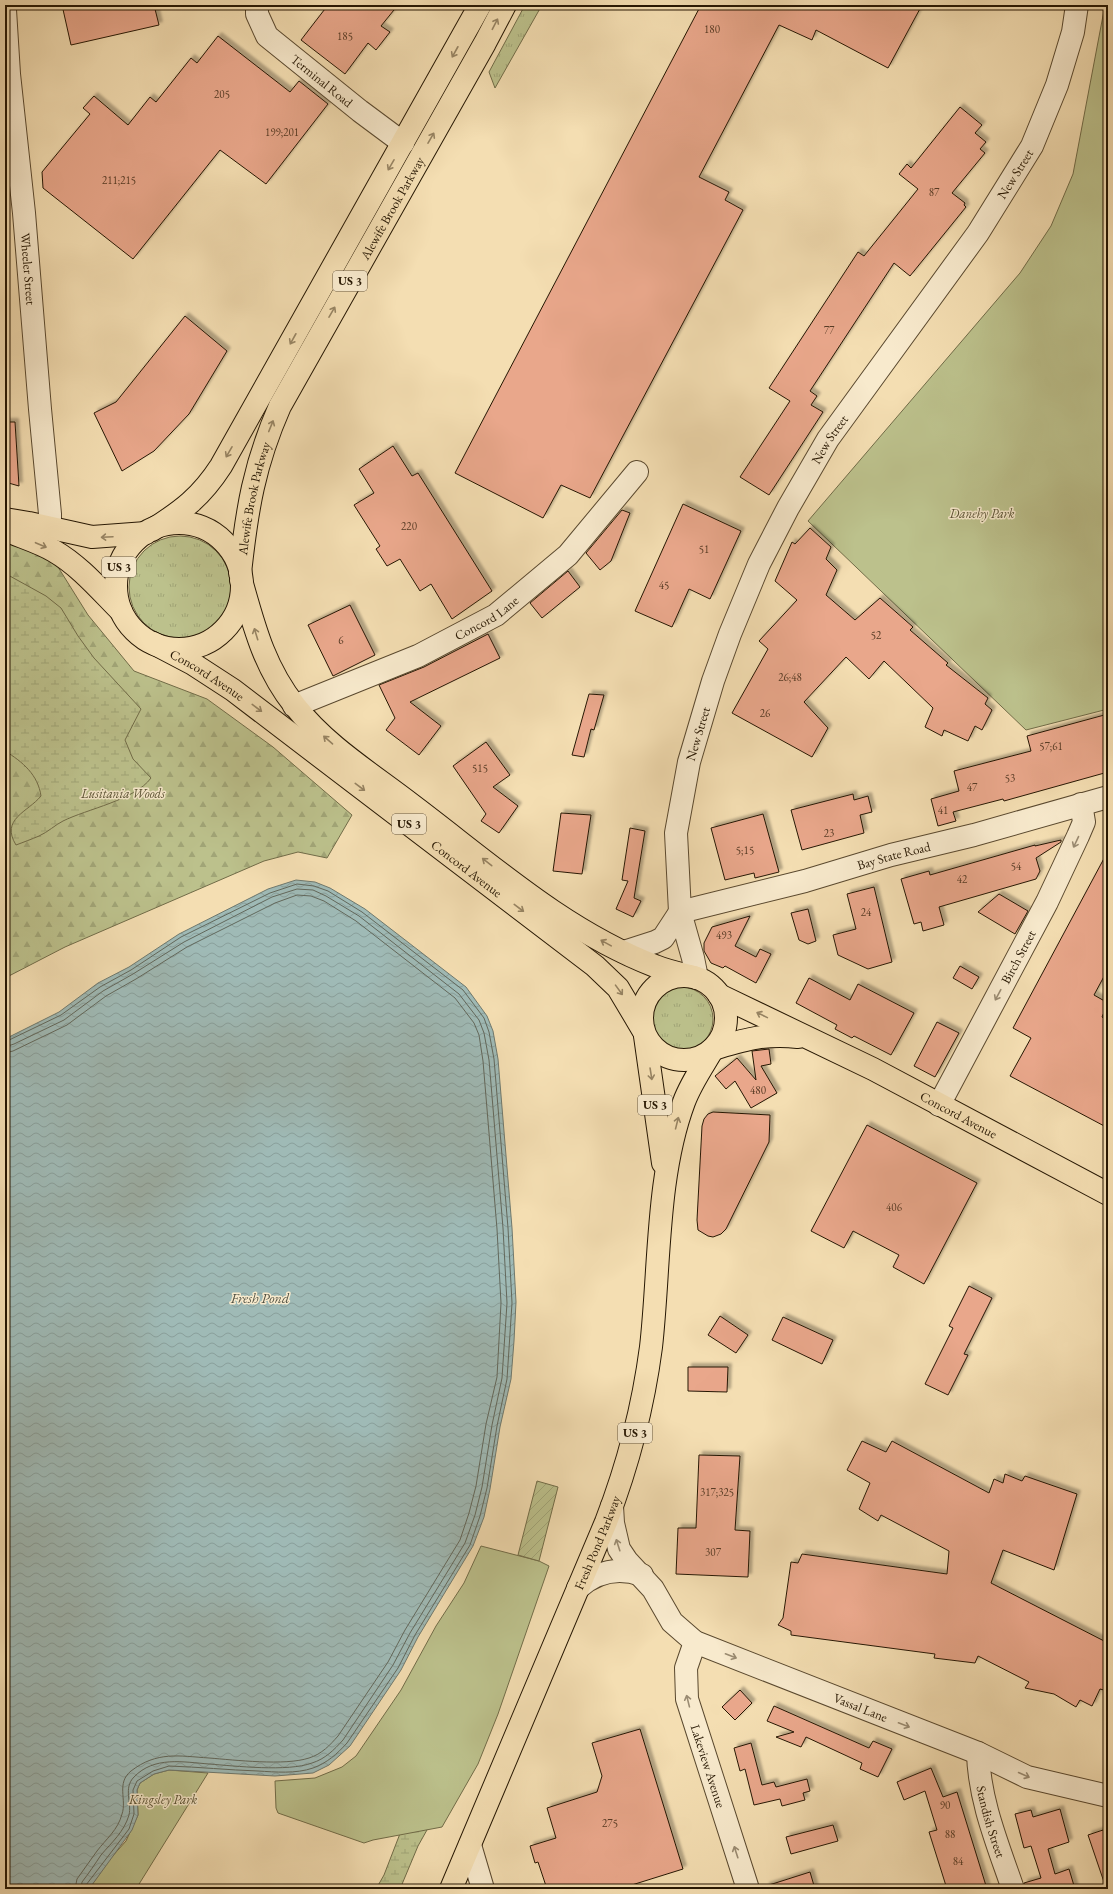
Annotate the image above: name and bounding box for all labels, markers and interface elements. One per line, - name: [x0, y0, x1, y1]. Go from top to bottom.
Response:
- one-way arrow: [492, 19, 499, 31]
- house number: 180: [704, 22, 720, 36]
- house number: 185: [337, 29, 353, 43]
- one-way arrow: [451, 46, 458, 58]
- street label: Terminal Road: [287, 51, 357, 111]
- house number: 205: [214, 87, 230, 101]
- house number: 199;201: [265, 125, 299, 139]
- one-way arrow: [428, 132, 436, 144]
- street label: New Street: [993, 146, 1037, 202]
- street label: Alewife Brook Parkway: [356, 153, 428, 264]
- one-way arrow: [387, 159, 395, 171]
- house number: 211;215: [102, 173, 136, 187]
- house number: 87: [929, 185, 940, 199]
- street label: Wheeler Street: [17, 232, 39, 306]
- road number: US 3: [333, 271, 367, 291]
- one-way arrow: [329, 306, 337, 318]
- house number: 77: [824, 323, 835, 337]
- one-way arrow: [288, 333, 296, 345]
- street label: New Street: [807, 411, 852, 467]
- one-way arrow: [268, 421, 276, 433]
- street label: Alewife Brook Parkway: [234, 439, 274, 557]
- one-way arrow: [224, 446, 232, 458]
- park label: Danehy Park: [949, 505, 1014, 522]
- house number: 220: [401, 519, 417, 533]
- one-way arrow: [101, 533, 114, 541]
- one-way arrow: [35, 542, 47, 549]
- house number: 51: [699, 542, 709, 556]
- road number: US 3: [102, 557, 136, 577]
- house number: 45: [659, 578, 669, 592]
- street label: Concord Lane: [452, 592, 522, 644]
- one-way arrow: [252, 627, 259, 640]
- house number: 52: [871, 628, 882, 642]
- house number: 6: [338, 633, 344, 647]
- street label: Concord Avenue: [167, 645, 248, 705]
- house number: 26;48: [778, 670, 802, 684]
- one-way arrow: [251, 704, 262, 712]
- street label: New Street: [682, 705, 714, 763]
- house number: 26: [760, 706, 771, 720]
- one-way arrow: [323, 735, 333, 744]
- house number: 57;61: [1039, 739, 1063, 753]
- house number: 515: [472, 761, 488, 775]
- house number: 53: [1005, 771, 1015, 785]
- house number: 47: [967, 780, 978, 794]
- one-way arrow: [355, 783, 366, 791]
- park label: Lusitania Woods: [80, 785, 165, 802]
- house number: 41: [938, 803, 948, 817]
- road number: US 3: [392, 814, 426, 834]
- house number: 23: [824, 826, 834, 840]
- one-way arrow: [1072, 835, 1079, 847]
- street label: Concord Avenue: [428, 836, 505, 901]
- street label: Bay State Road: [855, 838, 932, 874]
- house number: 5;15: [736, 843, 754, 857]
- one-way arrow: [481, 857, 492, 866]
- house number: 54: [1011, 859, 1022, 873]
- house number: 42: [957, 872, 968, 886]
- one-way arrow: [513, 904, 524, 913]
- house number: 24: [861, 905, 872, 919]
- street label: Birch Street: [997, 927, 1040, 987]
- house number: 493: [716, 928, 732, 942]
- one-way arrow: [600, 938, 612, 946]
- one-way arrow: [615, 985, 623, 996]
- one-way arrow: [993, 989, 1001, 1001]
- one-way arrow: [756, 1010, 768, 1018]
- one-way arrow: [647, 1067, 655, 1080]
- house number: 480: [750, 1083, 766, 1097]
- street label: Concord Avenue: [917, 1088, 1000, 1143]
- road number: US 3: [638, 1095, 672, 1115]
- one-way arrow: [674, 1117, 682, 1130]
- house number: 406: [886, 1200, 903, 1214]
- water label: Fresh Pond: [230, 1289, 290, 1307]
- road number: US 3: [618, 1423, 652, 1443]
- house number: 317;325: [700, 1485, 734, 1499]
- street label: Fresh Pond Parkway: [570, 1493, 624, 1592]
- one-way arrow: [614, 1539, 622, 1551]
- house number: 307: [705, 1545, 722, 1559]
- one-way arrow: [725, 1653, 737, 1661]
- street label: Vassal Lane: [831, 1689, 890, 1726]
- one-way arrow: [684, 1695, 692, 1708]
- one-way arrow: [898, 1721, 910, 1729]
- street label: Lakeview Avenue: [687, 1722, 729, 1810]
- one-way arrow: [1017, 1772, 1029, 1779]
- street label: Standish Street: [973, 1784, 1009, 1860]
- park label: Kingsley Park: [128, 1791, 197, 1808]
- house number: 90: [940, 1798, 950, 1812]
- house number: 275: [602, 1816, 618, 1830]
- house number: 88: [945, 1827, 955, 1841]
- one-way arrow: [732, 1846, 739, 1859]
- house number: 84: [953, 1854, 964, 1868]

